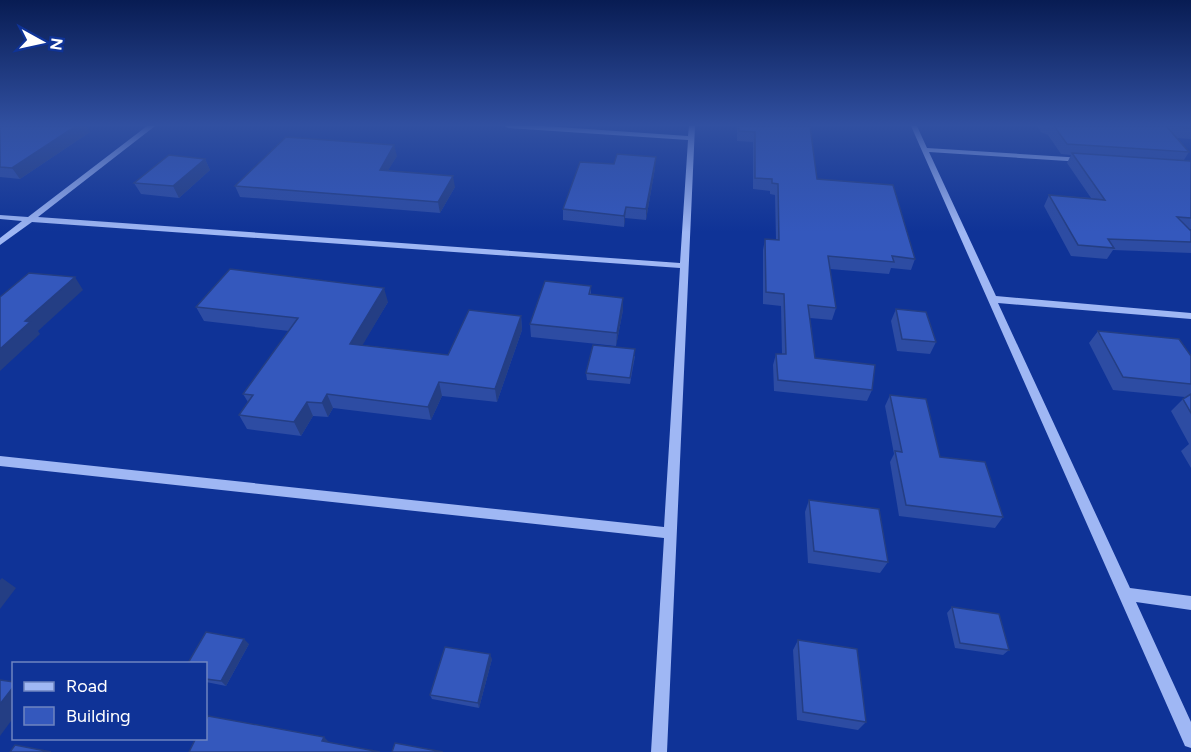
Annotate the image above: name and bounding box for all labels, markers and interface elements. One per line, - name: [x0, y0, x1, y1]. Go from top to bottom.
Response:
- north arrow: [12, 12, 72, 72]
- text: N: [46, 37, 67, 51]
- legend: [12, 662, 207, 740]
- text: Road: [66, 675, 107, 697]
- text: Building: [66, 705, 131, 727]

